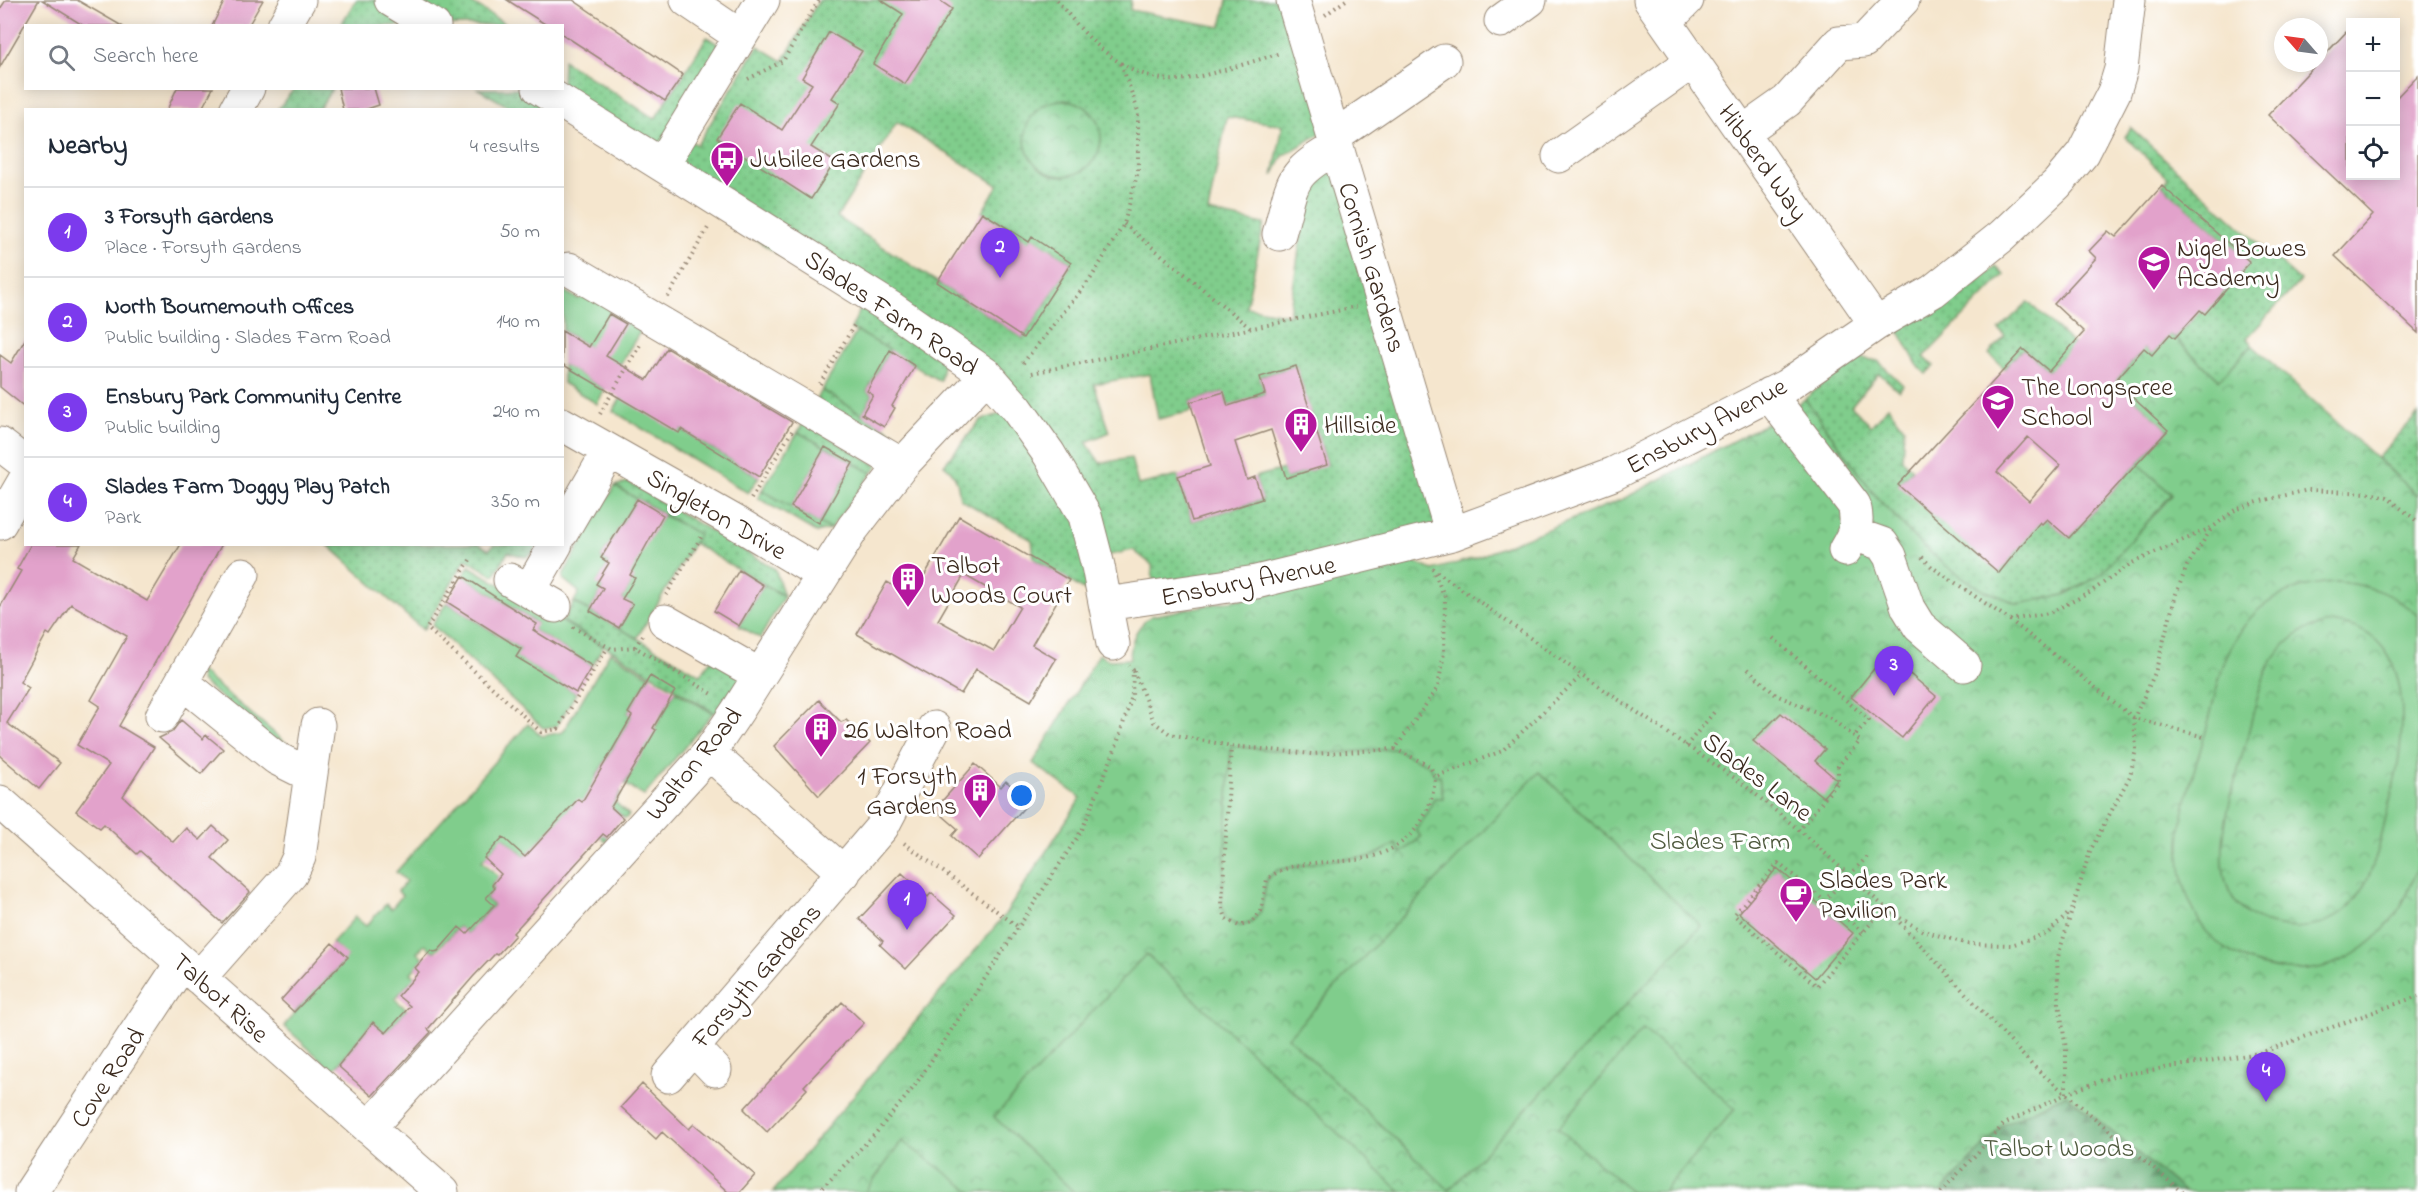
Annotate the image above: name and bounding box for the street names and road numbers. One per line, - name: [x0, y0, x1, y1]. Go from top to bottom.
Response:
- street label: Hibberd Way: [1707, 97, 1816, 230]
- street label: Cornish Gardens: [1326, 178, 1414, 358]
- street label: Slades Farm Road: [795, 242, 986, 387]
- street label: Ensbury Avenue: [1620, 369, 1795, 486]
- street label: Singleton Drive: [638, 460, 793, 571]
- street label: Ensbury Avenue: [1158, 547, 1339, 618]
- street label: Walton Road: [638, 700, 753, 830]
- street label: Slades Lane: [1693, 724, 1820, 833]
- street label: Forsyth Gardens: [684, 896, 832, 1059]
- street label: Talbot Rise: [162, 945, 276, 1054]
- street label: Cove Road: [63, 1020, 157, 1136]

